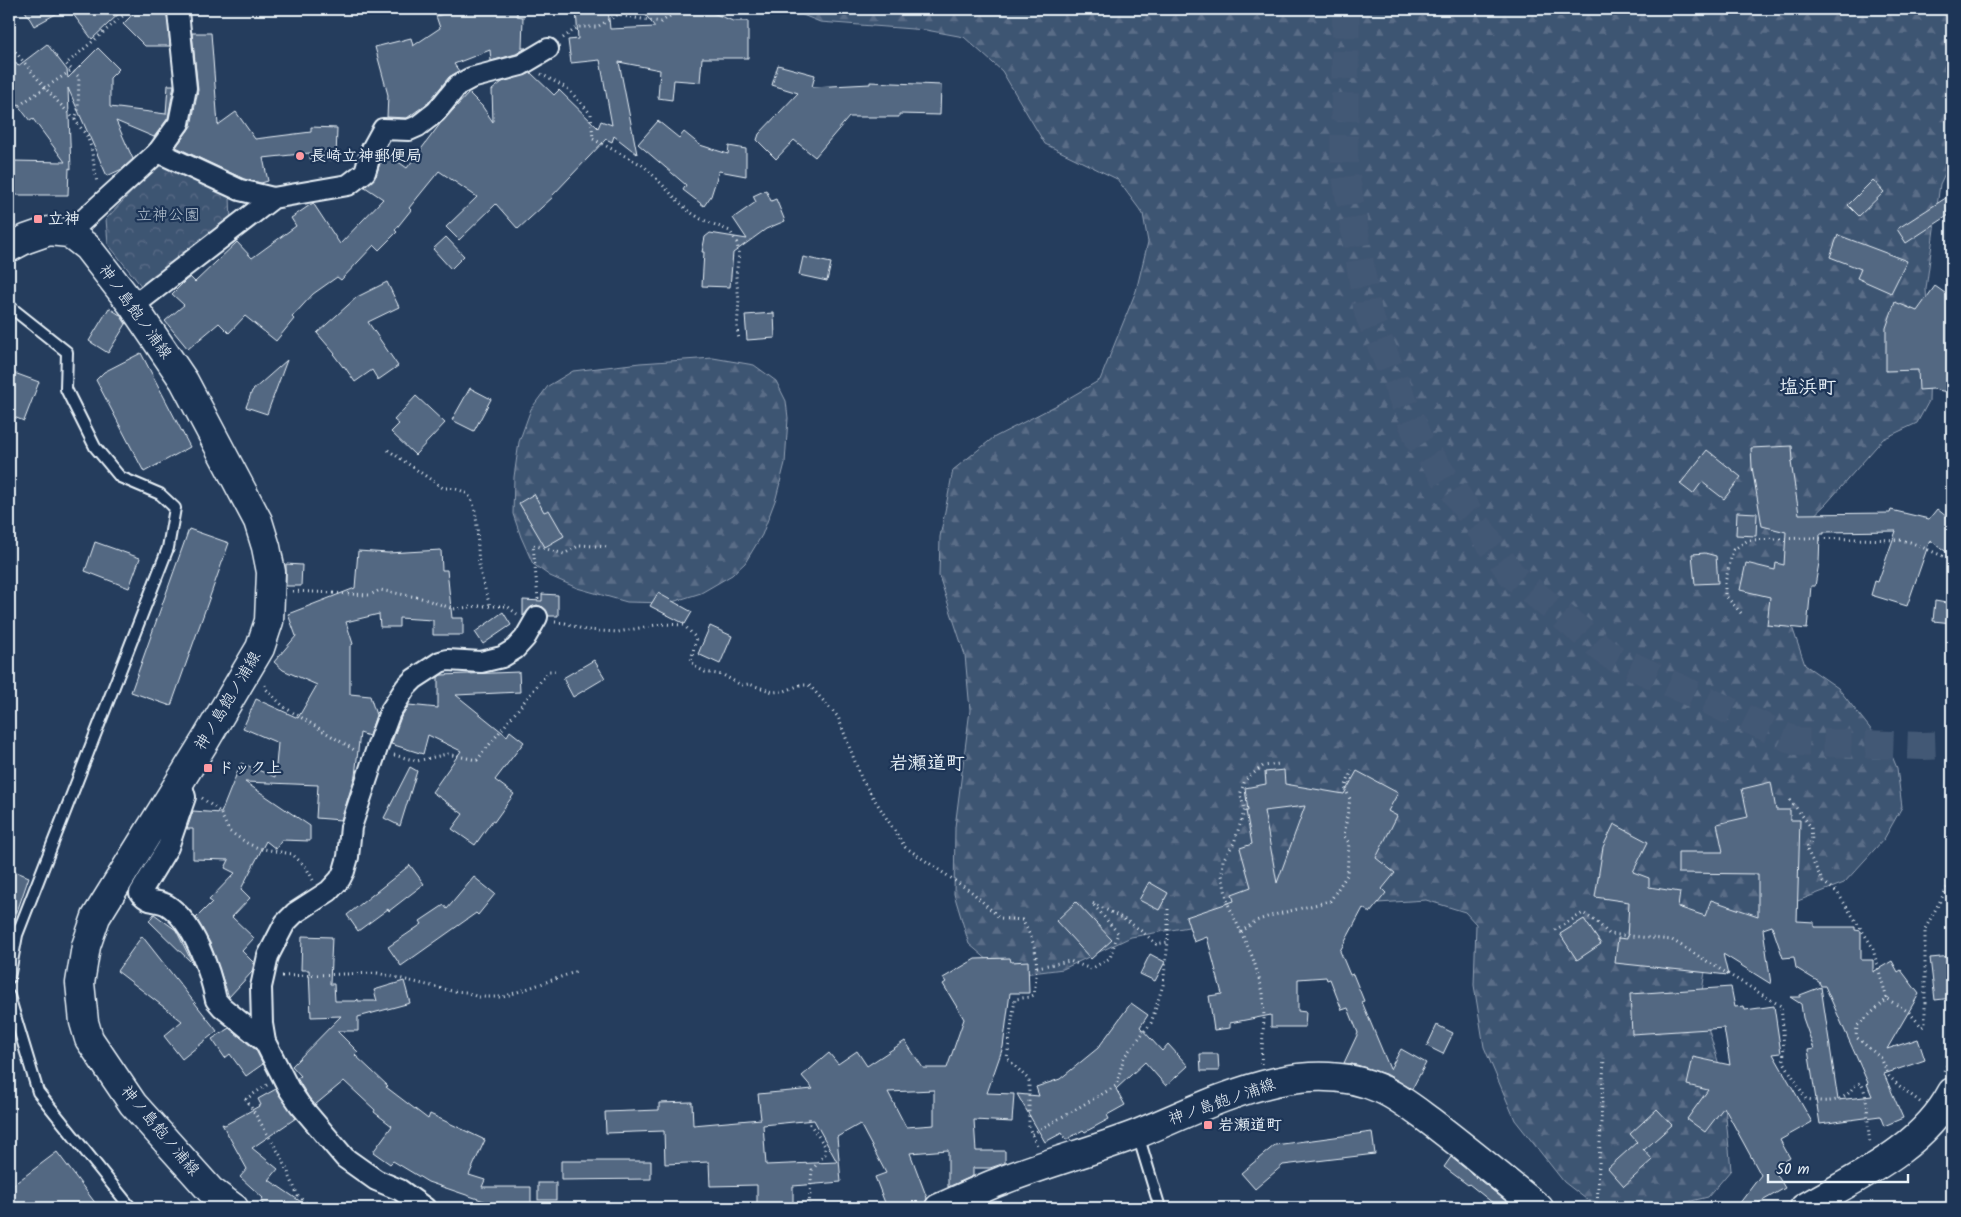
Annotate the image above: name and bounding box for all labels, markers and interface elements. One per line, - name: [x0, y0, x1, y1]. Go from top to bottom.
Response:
- place label: 長崎立神郵便局: [310, 144, 422, 169]
- marker: 長崎立神郵便局: [294, 150, 306, 162]
- park label: 立神公園: [136, 203, 200, 228]
- place label: 立神: [48, 207, 80, 232]
- marker: 立神: [32, 213, 44, 225]
- street label: 神ノ島飽ノ浦線: [92, 259, 178, 365]
- district label: 塩浜町: [1779, 373, 1837, 403]
- street label: 神ノ島飽ノ浦線: [188, 647, 268, 755]
- district label: 岩瀬道町: [889, 749, 965, 779]
- place label: ドック上: [218, 756, 282, 781]
- marker: ドック上: [202, 762, 214, 774]
- street label: 神ノ島飽ノ浦線: [1165, 1072, 1279, 1132]
- street label: 神ノ島飽ノ浦線: [114, 1080, 206, 1182]
- place label: 岩瀬道町: [1218, 1113, 1282, 1138]
- marker: 岩瀬道町: [1202, 1119, 1214, 1131]
- scale bar: [1768, 1152, 1908, 1184]
- text: 50 m: [1776, 1158, 1810, 1182]

